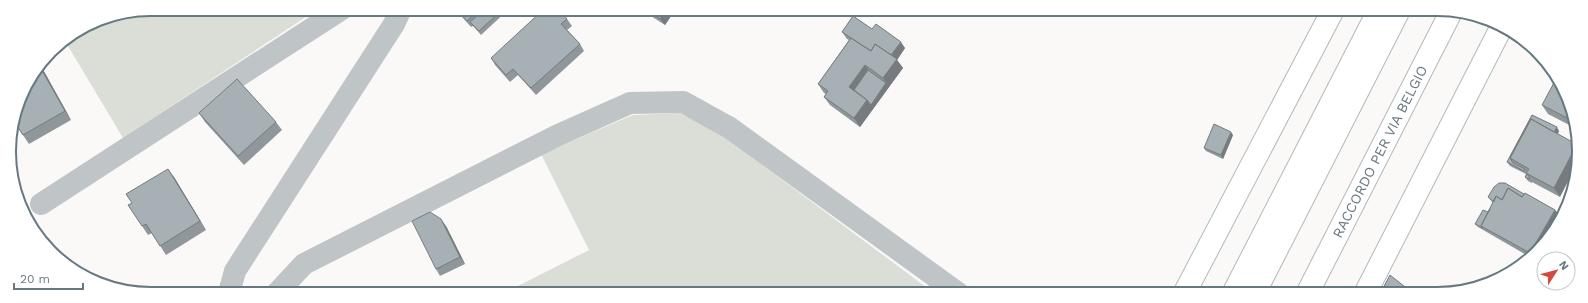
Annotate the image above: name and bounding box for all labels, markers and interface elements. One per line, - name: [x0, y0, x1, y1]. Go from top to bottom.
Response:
- street label: RACCORDO PER VIA BELGIO: [1329, 63, 1430, 240]
- north arrow: [1536, 251, 1576, 291]
- text: N: [1556, 258, 1571, 273]
- scale bar: [14, 265, 83, 291]
- text: 20 m: [20, 272, 50, 286]

